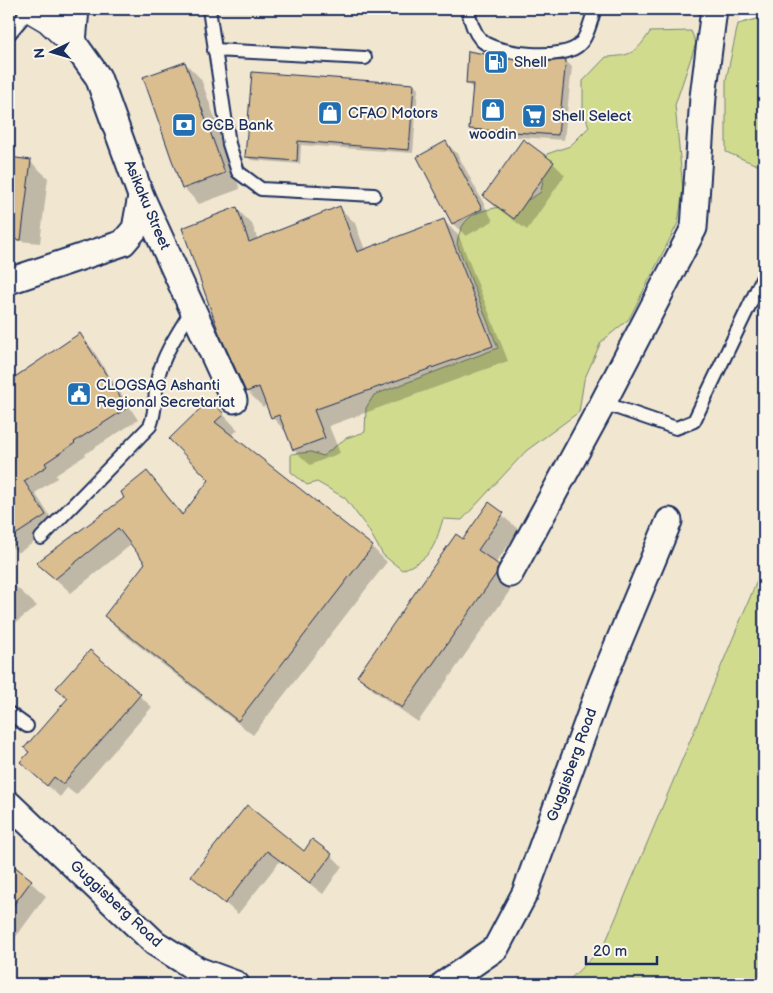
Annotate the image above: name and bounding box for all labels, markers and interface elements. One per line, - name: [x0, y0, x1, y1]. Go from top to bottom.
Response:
- north arrow: [28, 28, 78, 78]
- text: N: [31, 47, 48, 59]
- fuel station icon: Shell: [483, 49, 509, 75]
- place label: Shell: [514, 53, 547, 72]
- shop icon: woodin: [480, 97, 506, 123]
- shop icon: CFAO Motors: [317, 100, 343, 126]
- supermarket icon: Shell Select: [521, 103, 547, 129]
- place label: CFAO Motors: [348, 104, 438, 123]
- place label: Shell Select: [552, 107, 632, 126]
- bank icon: GCB Bank: [171, 112, 197, 138]
- place label: GCB Bank: [202, 116, 273, 135]
- place label: woodin: [469, 125, 517, 144]
- street label: Asikaku Street: [120, 157, 175, 253]
- place label: CLOGSAG Ashanti Regional Secretariat: [96, 376, 235, 412]
- public building icon: CLOGSAG Ashanti Regional Secretariat: [66, 381, 92, 407]
- street label: Guggisberg Road: [543, 706, 601, 824]
- street label: Guggisberg Road: [66, 856, 166, 952]
- scale bar: [586, 933, 657, 965]
- text: 20 m: [593, 942, 627, 961]

